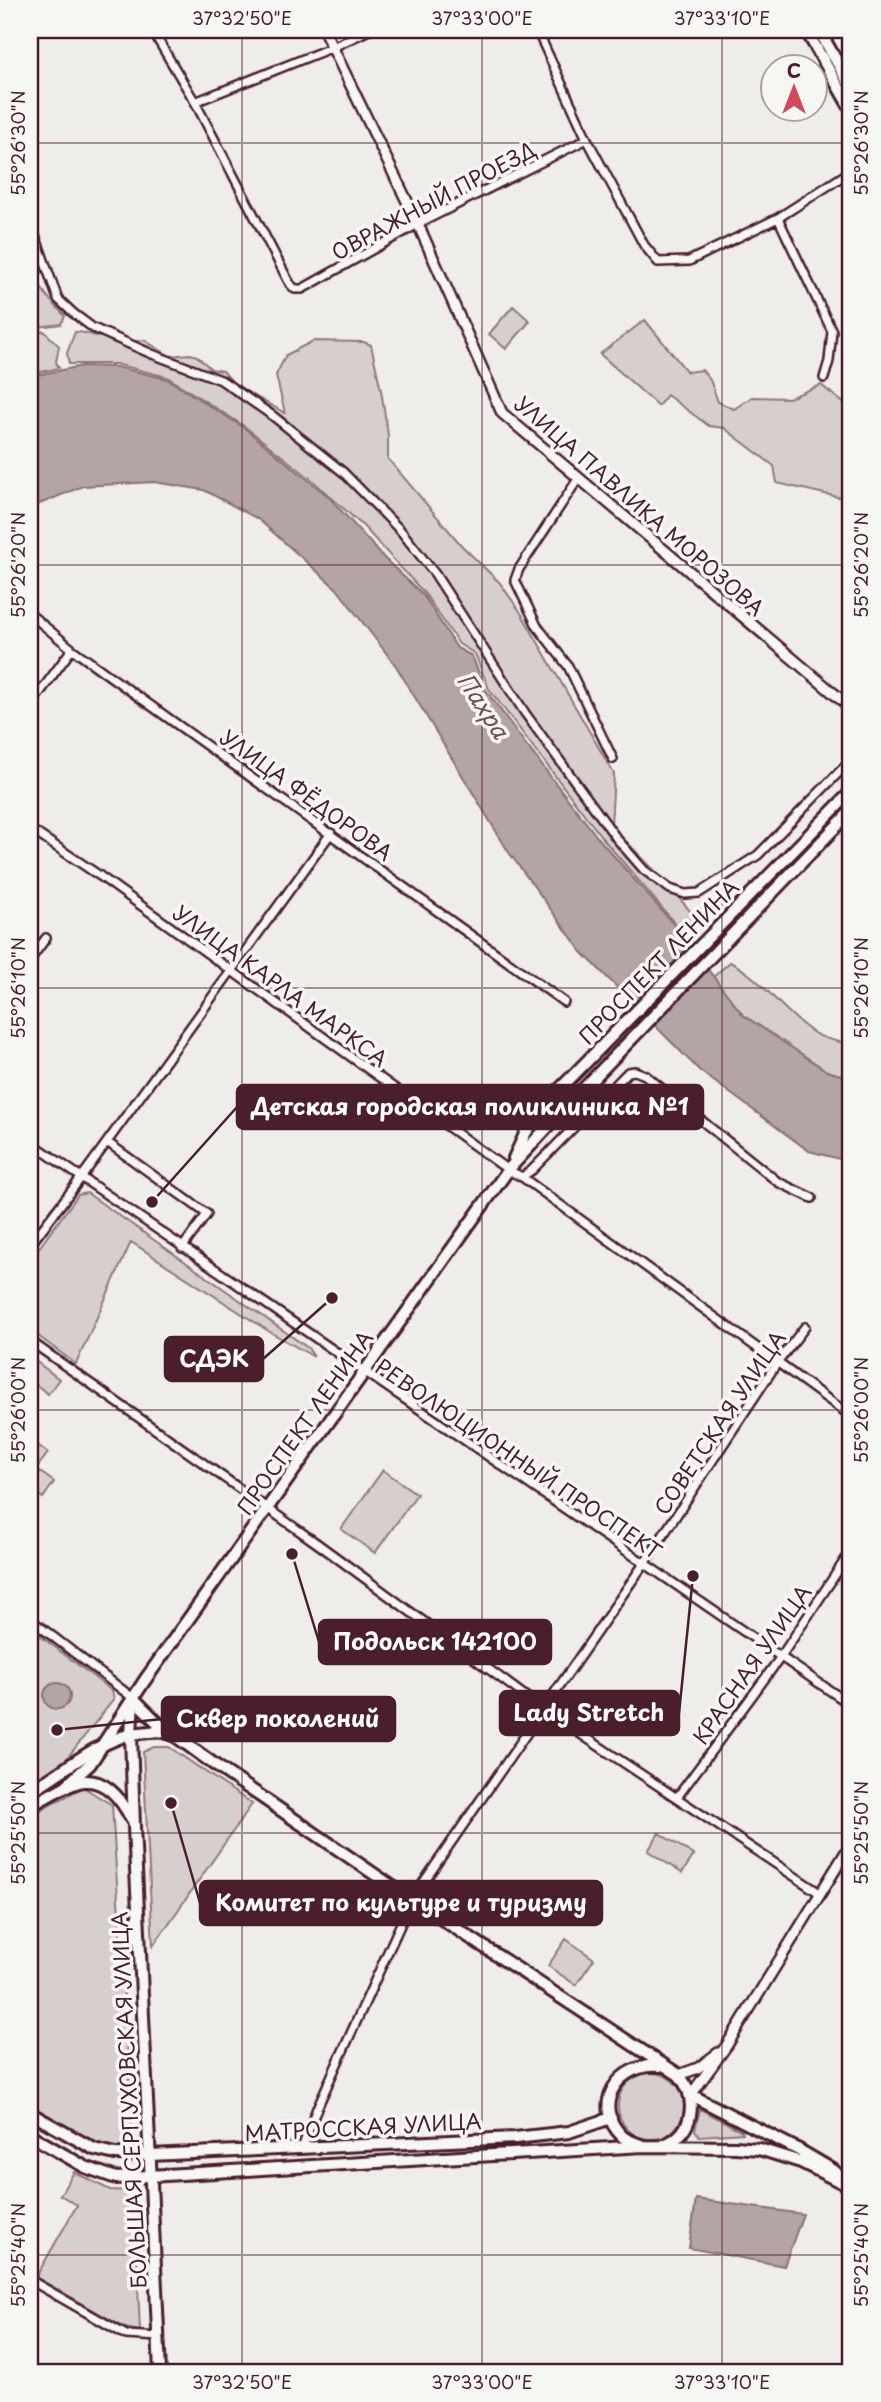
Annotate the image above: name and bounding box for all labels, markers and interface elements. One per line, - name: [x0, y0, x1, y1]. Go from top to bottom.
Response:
- text: 37°32'50"E: [192, 4, 292, 31]
- text: 37°33'00"E: [431, 4, 533, 31]
- text: 37°33'10"E: [674, 4, 770, 31]
- north arrow: [758, 52, 828, 122]
- text: С: [787, 56, 801, 84]
- text: 55°26'30"N: [4, 90, 31, 196]
- text: 55°26'30"N: [847, 90, 874, 196]
- street label: ОВРАЖНЫЙ ПРОЕЗД: [325, 133, 541, 267]
- street label: УЛИЦА ПАВЛИКА МОРОЗОВА: [508, 387, 772, 623]
- text: 55°26'20"N: [4, 512, 31, 618]
- text: 55°26'20"N: [847, 512, 874, 618]
- water label: Пахра: [450, 665, 519, 745]
- street label: УЛИЦА ФЁДОРОВА: [214, 720, 400, 868]
- street label: ПРОСПЕКТ ЛЕНИНА: [571, 871, 745, 1051]
- street label: УЛИЦА КАРЛА МАРКСА: [167, 896, 395, 1074]
- text: 55°26'10"N: [4, 937, 31, 1039]
- text: 55°26'10"N: [847, 937, 874, 1039]
- callout: Детская городская поликлиника №1: [237, 1085, 703, 1129]
- text: Детская городская поликлиника №1: [250, 1088, 689, 1123]
- street label: ПРОСПЕКТ ЛЕНИНА: [228, 1323, 380, 1521]
- street label: СОВЕТСКАЯ УЛИЦА: [645, 1323, 793, 1521]
- callout: СДЭК: [165, 1337, 263, 1381]
- text: СДЭК: [179, 1340, 249, 1375]
- street label: РЕВОЛЮЦИОННЫЙ ПРОСПЕКТ: [369, 1350, 669, 1567]
- text: 55°26'00"N: [4, 1357, 31, 1463]
- text: 55°26'00"N: [847, 1357, 874, 1463]
- street label: КРАСНАЯ УЛИЦА: [684, 1577, 818, 1751]
- callout: Подольск 142100: [319, 1620, 551, 1664]
- text: Подольск 142100: [333, 1623, 537, 1658]
- callout: Lady Stretch: [500, 1691, 679, 1735]
- text: Lady Stretch: [514, 1694, 664, 1729]
- callout: Сквер поколений: [162, 1697, 395, 1741]
- text: Сквер поколений: [176, 1700, 380, 1735]
- text: 55°25'50"N: [4, 1781, 31, 1885]
- text: 55°25'50"N: [847, 1781, 874, 1885]
- callout: Комитет по культуре и туризму: [200, 1881, 602, 1925]
- text: Комитет по культуре и туризму: [215, 1884, 587, 1919]
- street label: БОЛЬШАЯ СЕРПУХОВСКАЯ УЛИЦА: [102, 1911, 154, 2289]
- street label: МАТРОССКАЯ УЛИЦА: [244, 2104, 482, 2148]
- text: 55°25'40"N: [4, 2203, 31, 2307]
- text: 55°25'40"N: [847, 2203, 874, 2307]
- text: 37°32'50"E: [192, 2368, 292, 2395]
- text: 37°33'00"E: [431, 2368, 533, 2395]
- text: 37°33'10"E: [674, 2368, 770, 2395]

